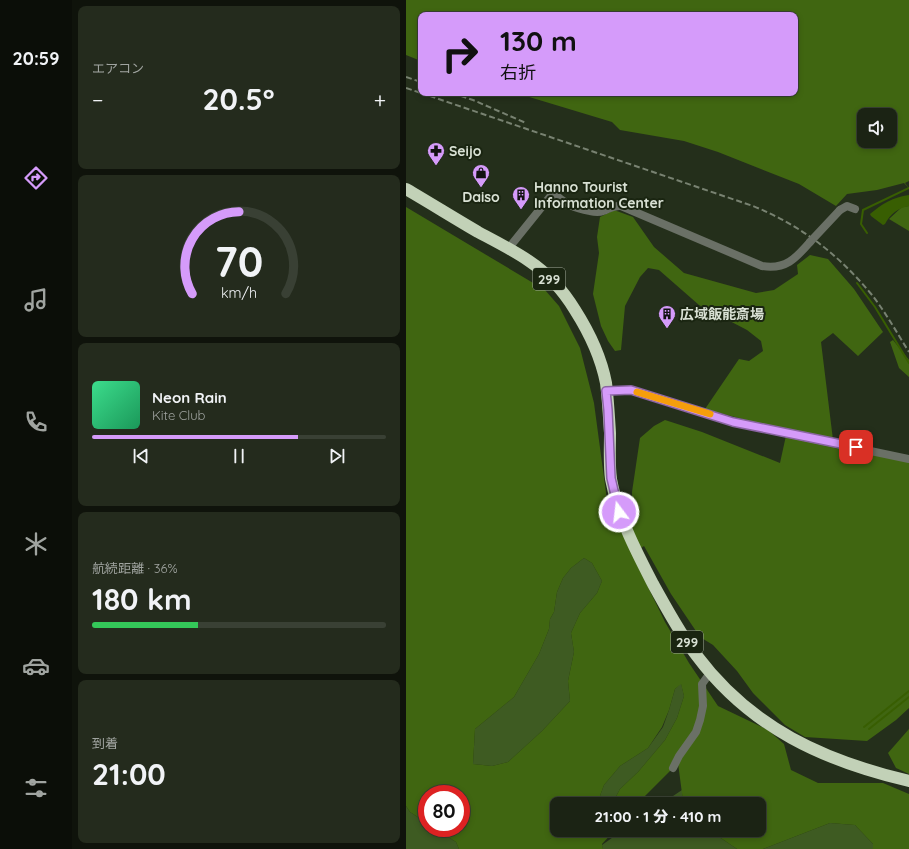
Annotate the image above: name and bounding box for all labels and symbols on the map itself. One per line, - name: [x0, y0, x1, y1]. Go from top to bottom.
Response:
- pharmacy icon: Seijo: [426, 141, 446, 166]
- place label: Seijo: [449, 142, 482, 160]
- shop icon: Daiso: [471, 163, 491, 188]
- place label: Hanno Tourist Information Center: [534, 178, 664, 212]
- building icon: Hanno Tourist Information Center: [511, 185, 531, 210]
- place label: Daiso: [462, 188, 500, 206]
- road number: 299: [533, 268, 565, 290]
- building icon: 広域飯能斎場: [657, 304, 677, 329]
- place label: 広域飯能斎場: [680, 305, 764, 323]
- pin: [839, 430, 873, 464]
- position arrow: [598, 491, 640, 533]
- road number: 299: [671, 631, 703, 653]
- speed limit sign: 80: [418, 785, 470, 837]

